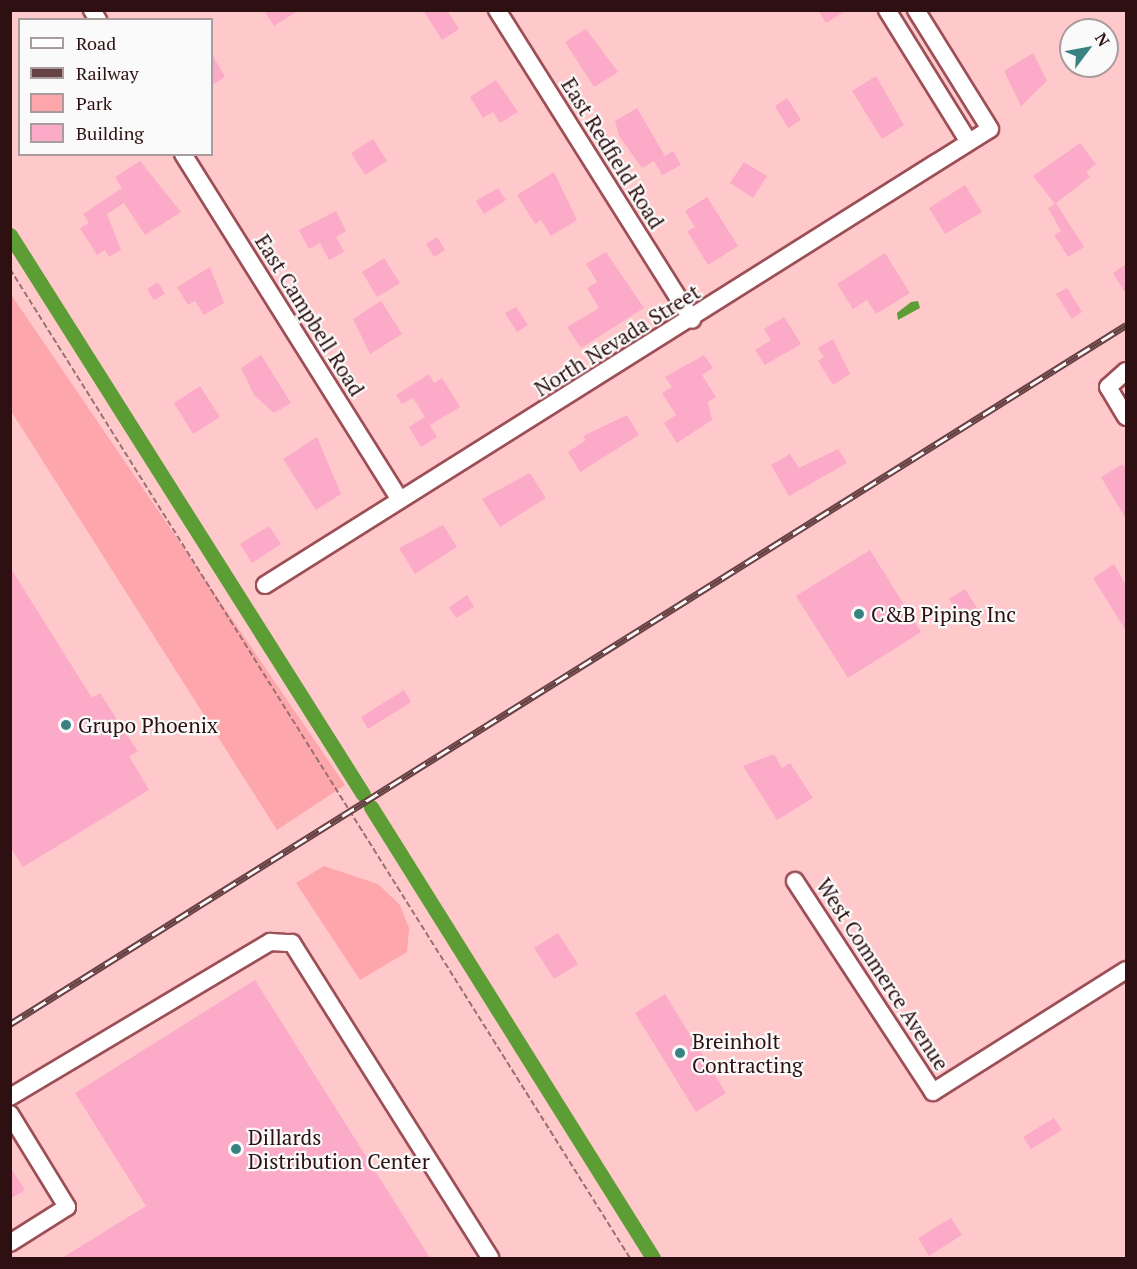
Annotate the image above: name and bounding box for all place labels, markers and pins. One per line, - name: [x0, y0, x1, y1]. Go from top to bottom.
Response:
- place label: C&B Piping Inc: [871, 601, 1016, 627]
- marker: C&B Piping Inc: [852, 607, 866, 621]
- place label: Grupo Phoenix: [78, 712, 218, 738]
- marker: Grupo Phoenix: [59, 718, 73, 732]
- place label: Breinholt Contracting: [692, 1028, 803, 1078]
- marker: Breinholt Contracting: [673, 1046, 687, 1060]
- place label: Dillards Distribution Center: [248, 1124, 430, 1174]
- marker: Dillards Distribution Center: [229, 1142, 243, 1156]

